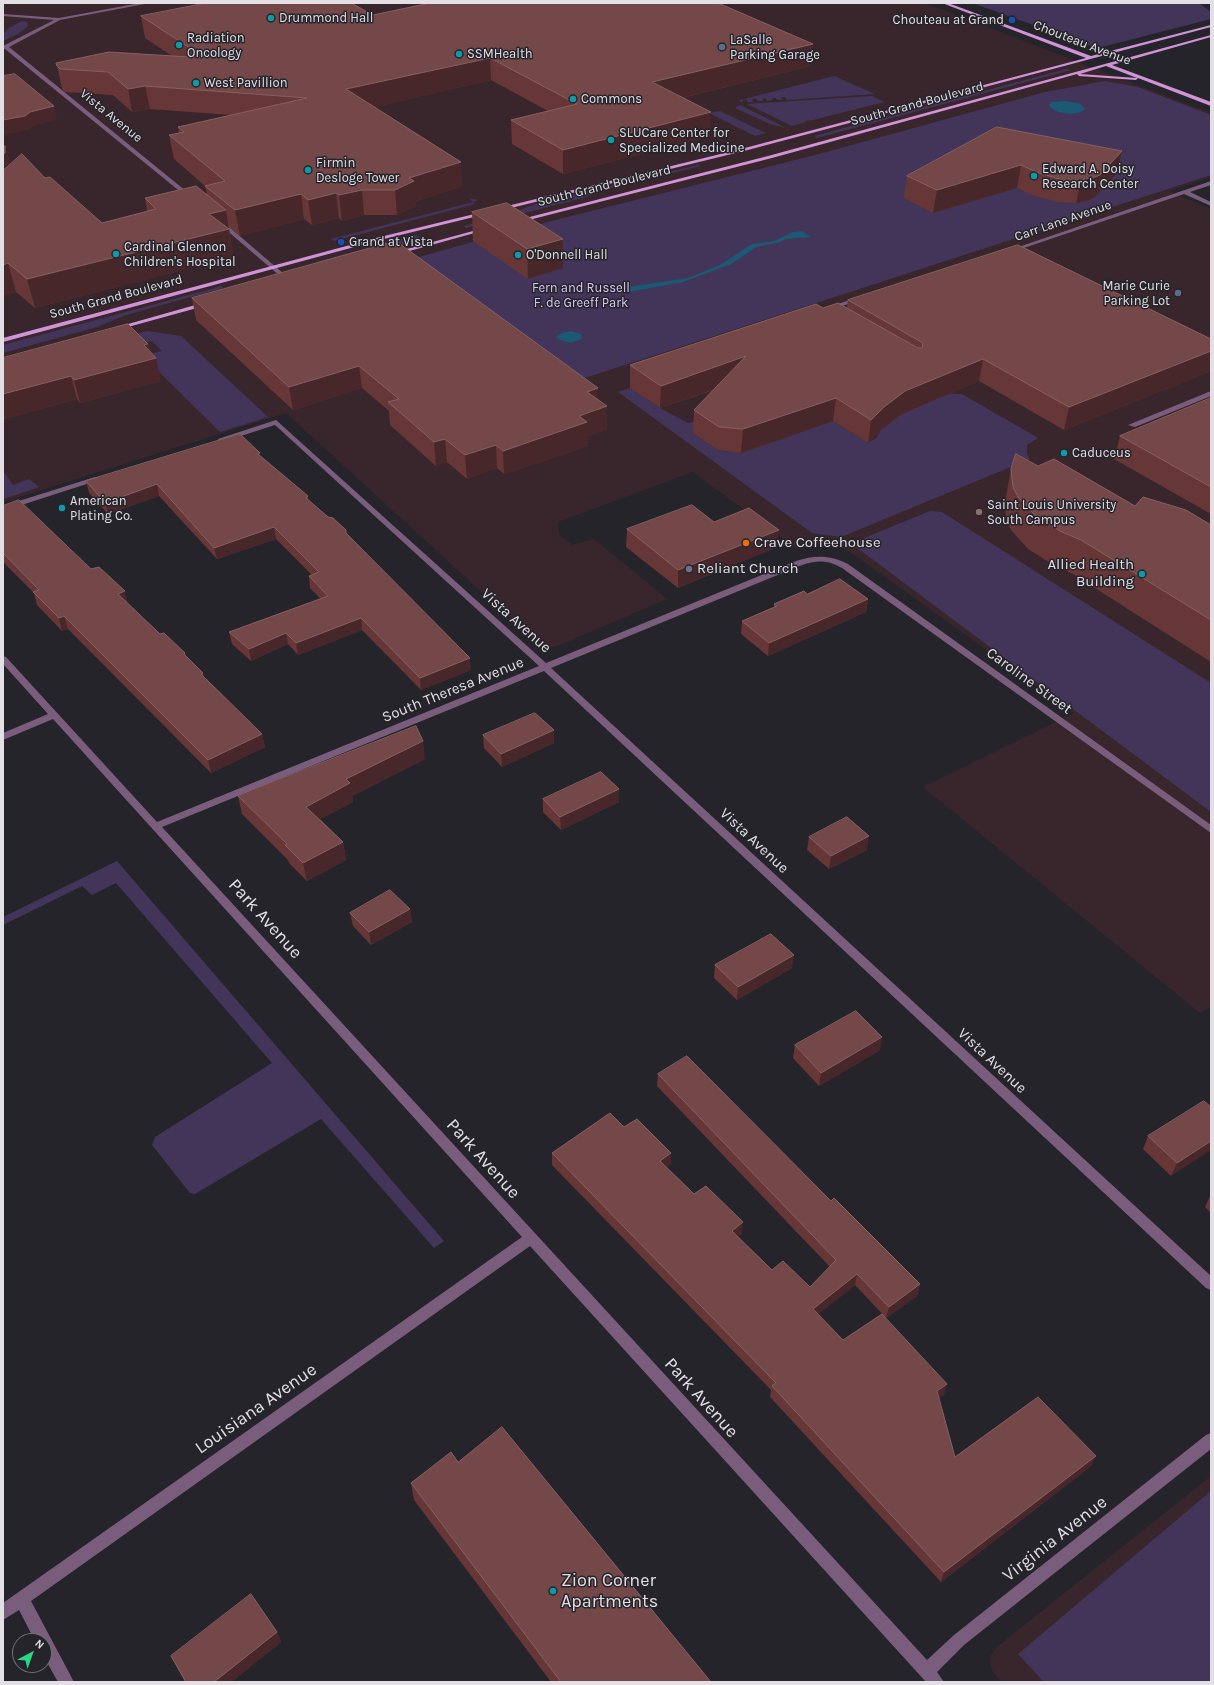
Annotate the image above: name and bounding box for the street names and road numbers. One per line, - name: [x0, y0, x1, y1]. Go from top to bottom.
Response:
- street label: Chouteau Avenue: [1031, 17, 1133, 69]
- street label: South Grand Boulevard: [849, 79, 985, 129]
- street label: Vista Avenue: [77, 86, 145, 146]
- street label: South Grand Boulevard: [536, 162, 672, 210]
- street label: Carr Lane Avenue: [1013, 197, 1113, 245]
- street label: South Grand Boulevard: [48, 272, 184, 322]
- street label: Vista Avenue: [477, 585, 555, 657]
- street label: Caroline Street: [983, 644, 1075, 718]
- street label: South Theresa Avenue: [380, 653, 526, 727]
- street label: Vista Avenue: [716, 805, 792, 877]
- street label: Park Avenue: [224, 875, 306, 963]
- street label: Vista Avenue: [954, 1025, 1030, 1097]
- street label: Park Avenue: [442, 1115, 524, 1203]
- street label: Park Avenue: [660, 1354, 742, 1442]
- street label: Louisiana Avenue: [191, 1359, 321, 1459]
- street label: Virginia Avenue: [998, 1491, 1112, 1587]

